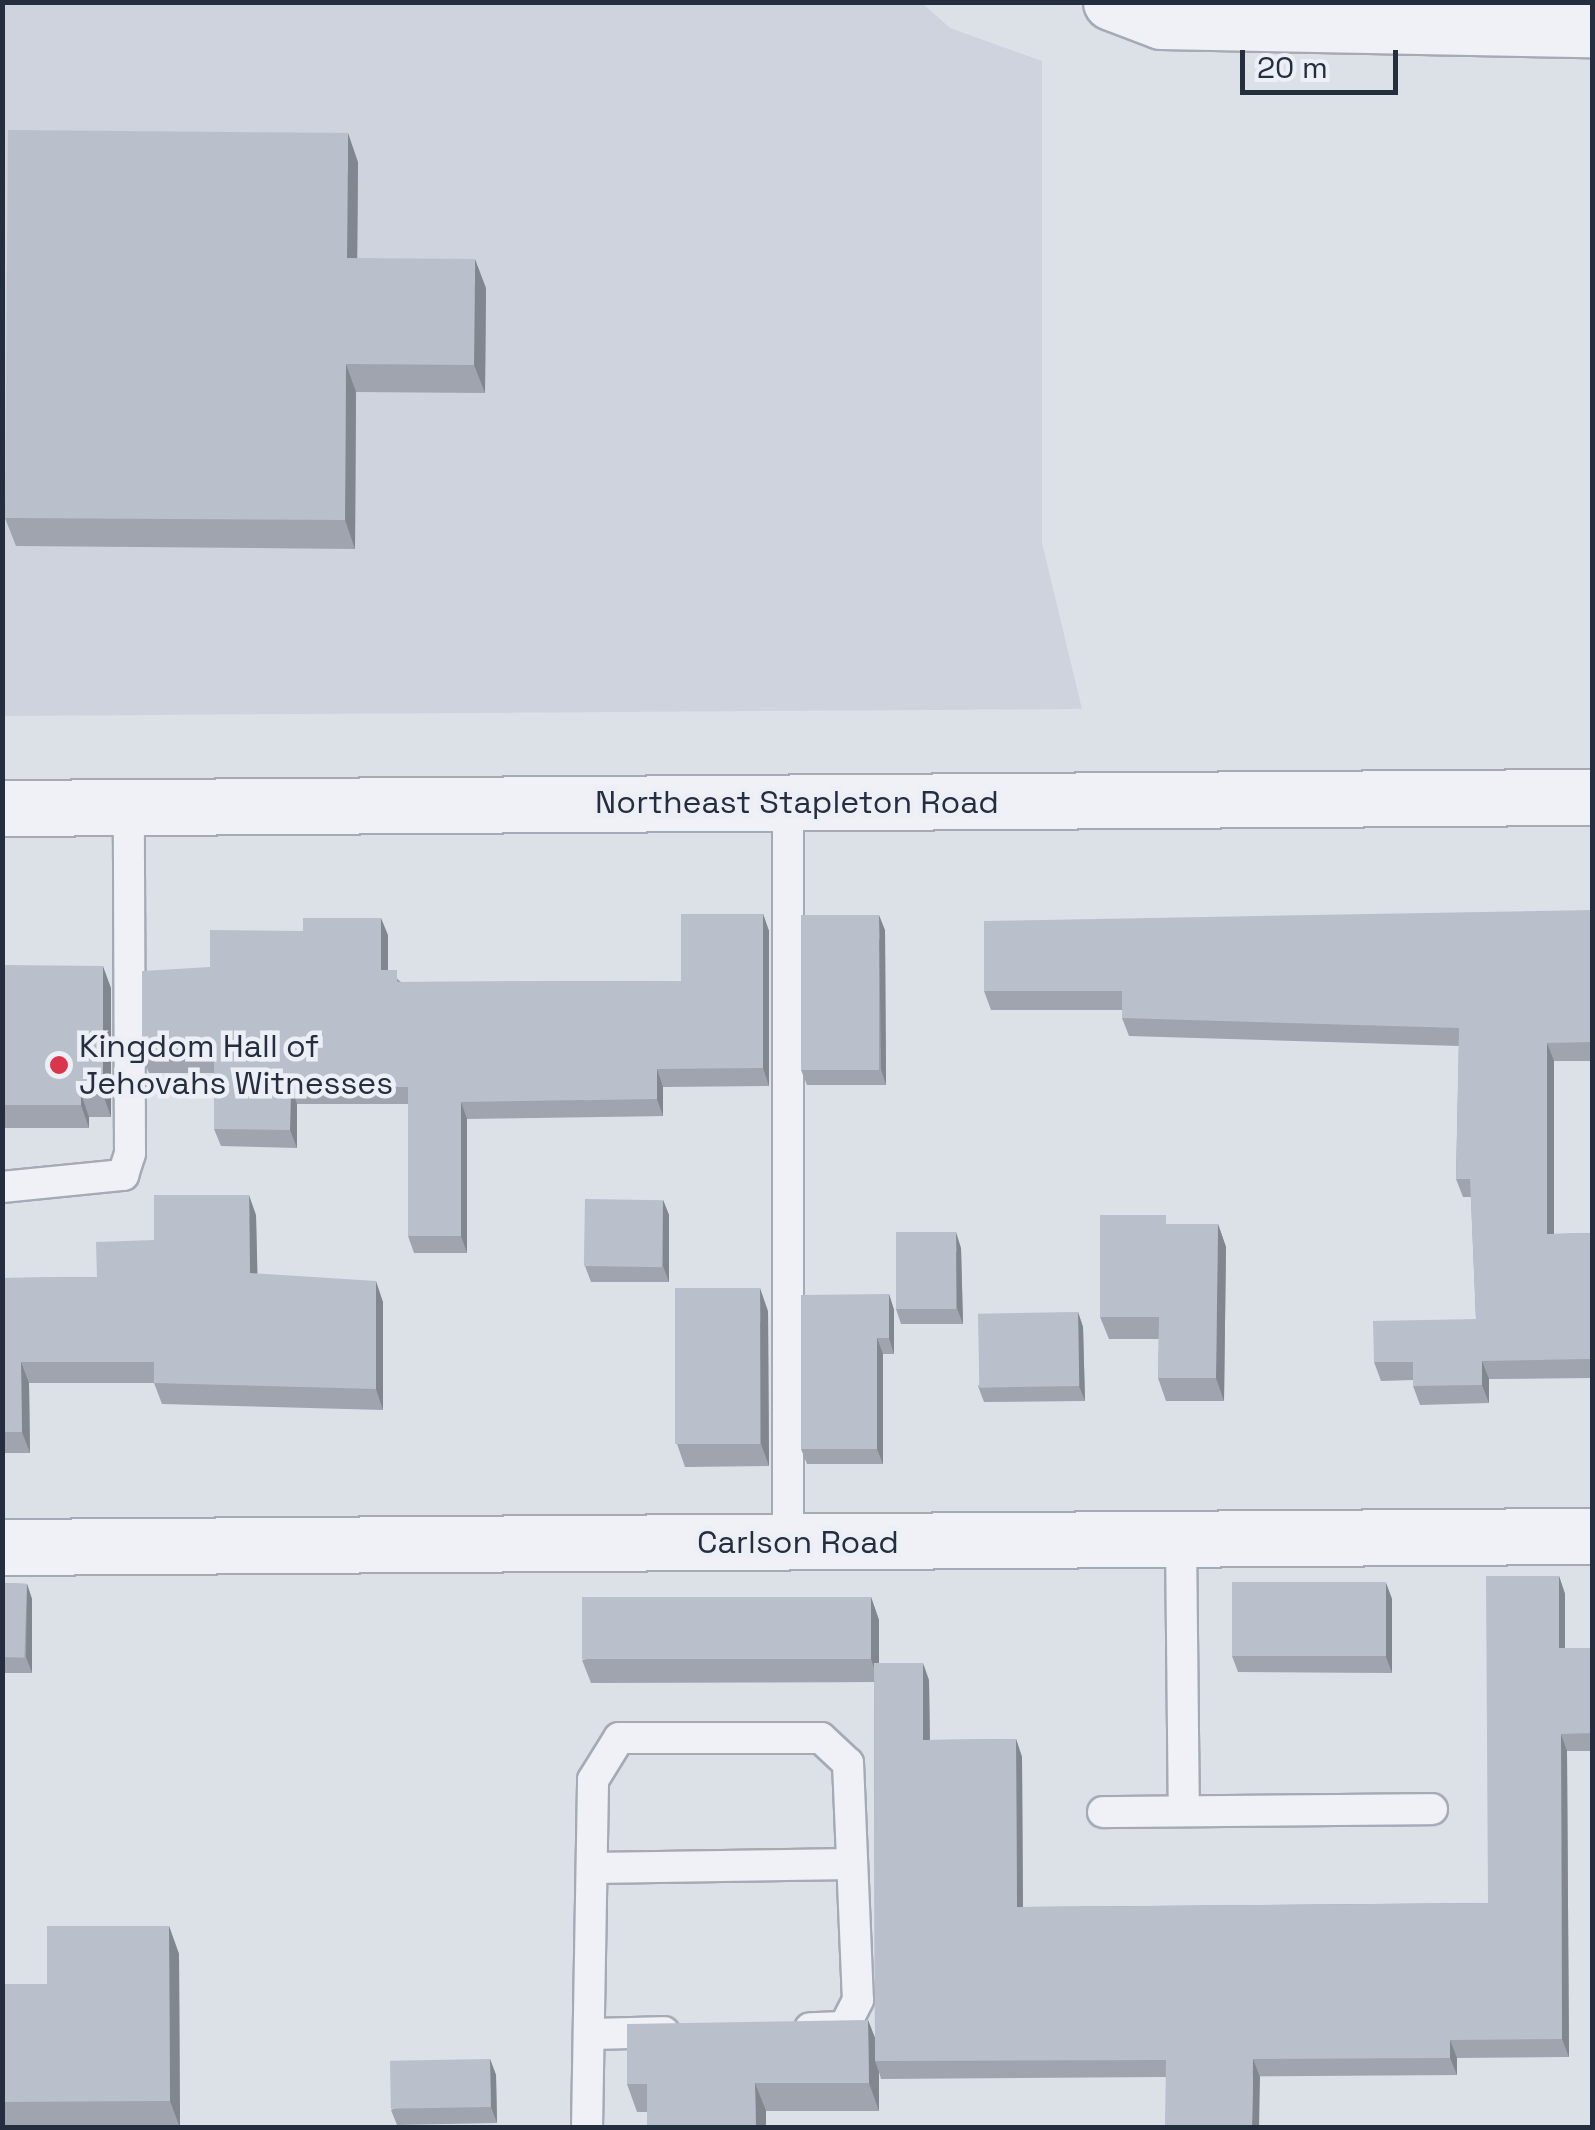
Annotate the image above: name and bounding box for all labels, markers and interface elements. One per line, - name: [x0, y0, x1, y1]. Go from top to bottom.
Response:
- scale bar: [1245, 30, 1402, 92]
- text: 20 m: [1257, 48, 1328, 87]
- street label: Northeast Stapleton Road: [595, 783, 999, 821]
- place label: Kingdom Hall of Jehovahs Witnesses: [79, 1028, 393, 1103]
- marker: Kingdom Hall of Jehovahs Witnesses: [48, 1054, 70, 1076]
- street label: Carlson Road: [697, 1523, 899, 1561]

